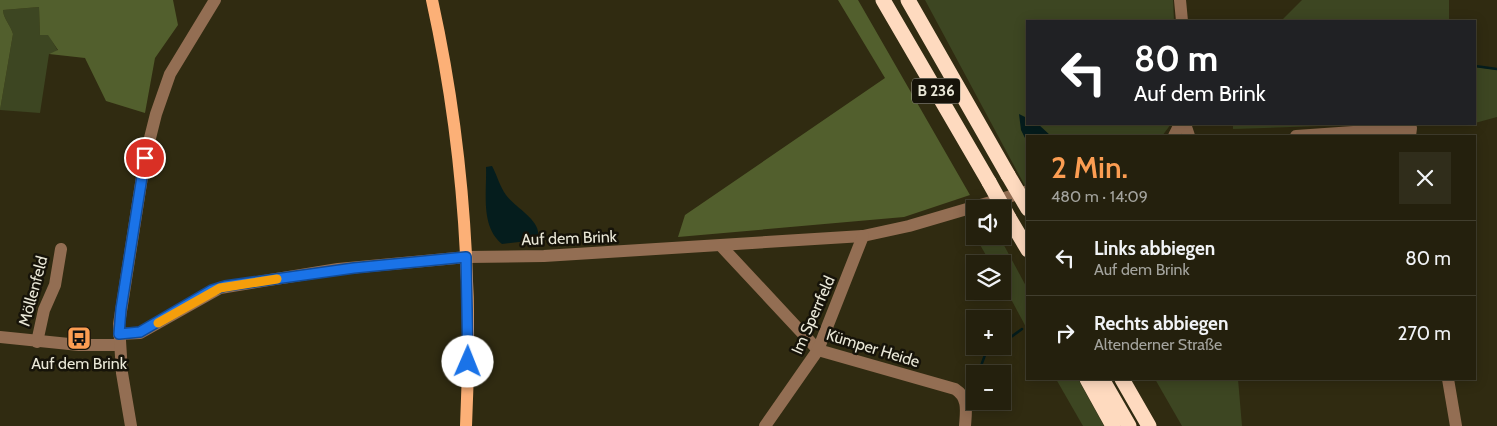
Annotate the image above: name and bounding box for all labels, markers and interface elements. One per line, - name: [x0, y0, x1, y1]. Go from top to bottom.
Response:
- text: 80 m: [1134, 37, 1218, 80]
- icon: left: [1051, 40, 1116, 105]
- road number: B 236: [912, 78, 960, 104]
- text: Auf dem Brink: [1134, 80, 1266, 107]
- pin: [124, 137, 166, 179]
- icon: arrive: [131, 144, 159, 172]
- text: 2 Min.: [1051, 149, 1128, 186]
- button: close: [1399, 152, 1451, 204]
- text: 480 m · 14:09: [1051, 187, 1148, 206]
- map controls: [966, 200, 1011, 410]
- button: sound: [966, 200, 1011, 245]
- street label: Auf dem Brink: [521, 227, 618, 249]
- text: Links abbiegen: [1094, 237, 1215, 260]
- icon: left: [1051, 244, 1079, 272]
- text: 80 m: [1405, 247, 1451, 270]
- street label: Möllenfeld: [15, 254, 51, 328]
- button: layers: [966, 255, 1011, 300]
- text: Auf dem Brink: [1094, 260, 1190, 279]
- street label: Im Sperrfeld: [787, 273, 839, 357]
- button: +: [966, 310, 1011, 355]
- text: Rechts abbiegen: [1094, 312, 1228, 335]
- icon: right: [1051, 319, 1079, 347]
- text: 270 m: [1397, 322, 1451, 345]
- bus stop icon: Auf dem Brink: [66, 325, 92, 351]
- street label: Kümper Heide: [824, 325, 922, 371]
- position arrow: [441, 335, 493, 387]
- text: Altenderner Straße: [1094, 335, 1222, 354]
- place label: Auf dem Brink: [31, 354, 128, 373]
- button: −: [966, 365, 1011, 410]

